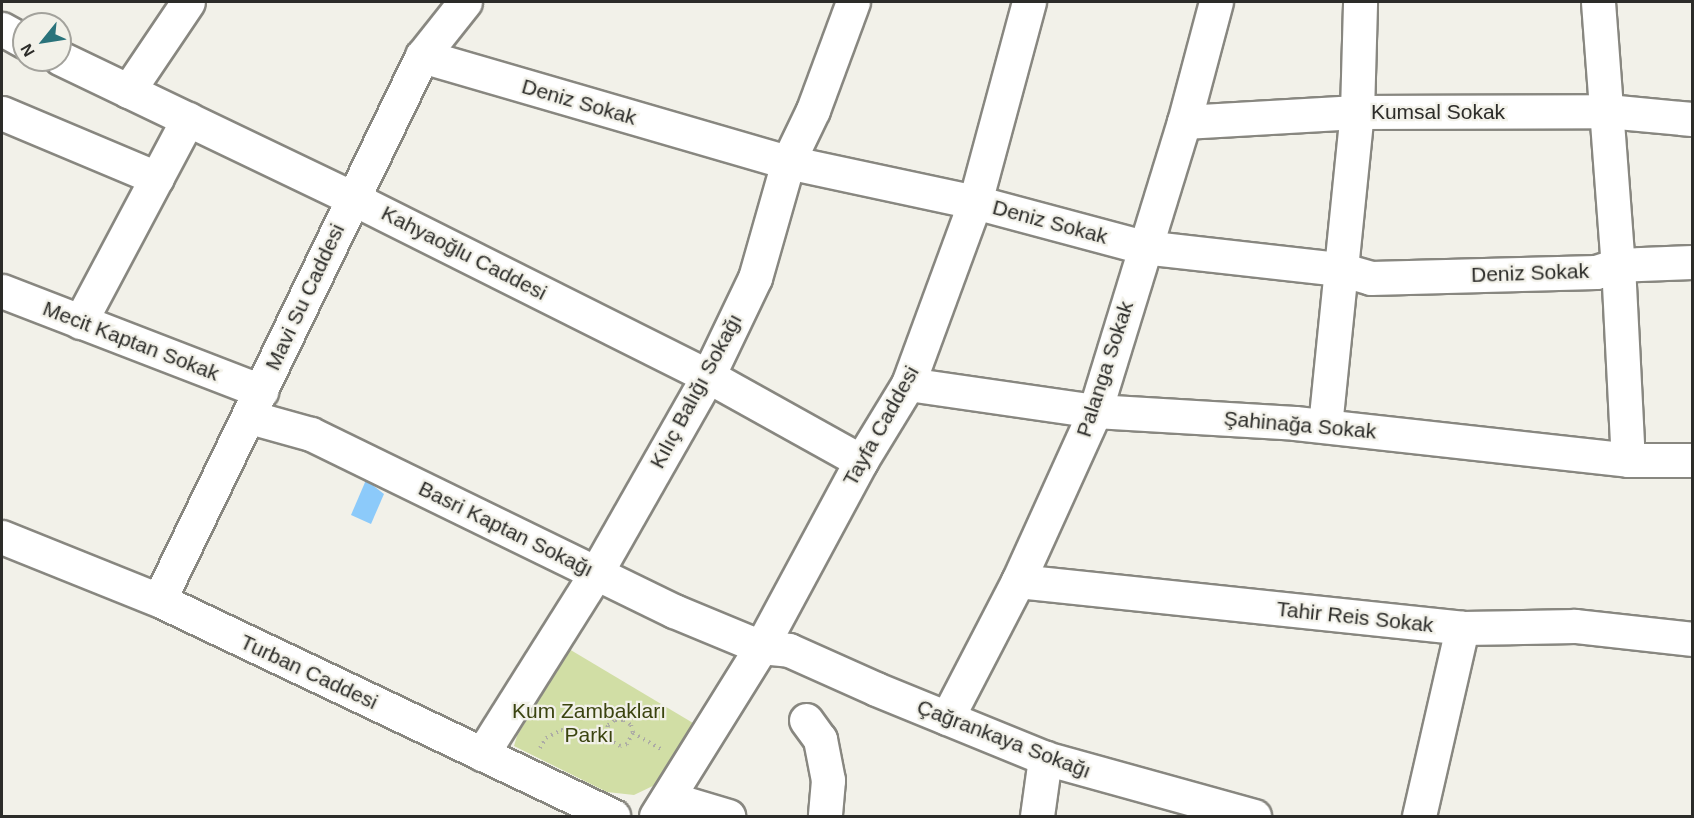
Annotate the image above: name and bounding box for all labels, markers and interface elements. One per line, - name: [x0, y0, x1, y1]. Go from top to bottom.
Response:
- north arrow: [12, 12, 72, 72]
- text: N: [17, 41, 38, 60]
- street label: Deniz Sokak: [519, 74, 639, 130]
- street label: Kumsal Sokak: [1371, 99, 1505, 125]
- street label: Deniz Sokak: [990, 195, 1110, 249]
- street label: Kahyaoğlu Caddesi: [377, 200, 551, 306]
- street label: Mavi Su Caddesi: [260, 220, 350, 374]
- street label: Deniz Sokak: [1471, 258, 1589, 288]
- street label: Mecit Kaptan Sokak: [39, 296, 223, 386]
- street label: Palanga Sokak: [1071, 298, 1139, 440]
- street label: Kılıç Balığı Sokağı: [645, 309, 747, 473]
- street label: Tayfa Caddesi: [838, 362, 924, 490]
- street label: Şahinağa Sokak: [1223, 406, 1377, 444]
- street label: Basri Kaptan Sokağı: [414, 476, 598, 582]
- street label: Tahir Reis Sokak: [1275, 596, 1435, 638]
- street label: Turban Caddesi: [236, 629, 382, 715]
- street label: Çağrankaya Sokağı: [913, 694, 1095, 784]
- park label: Kum Zambakları Parkı: [512, 698, 666, 748]

